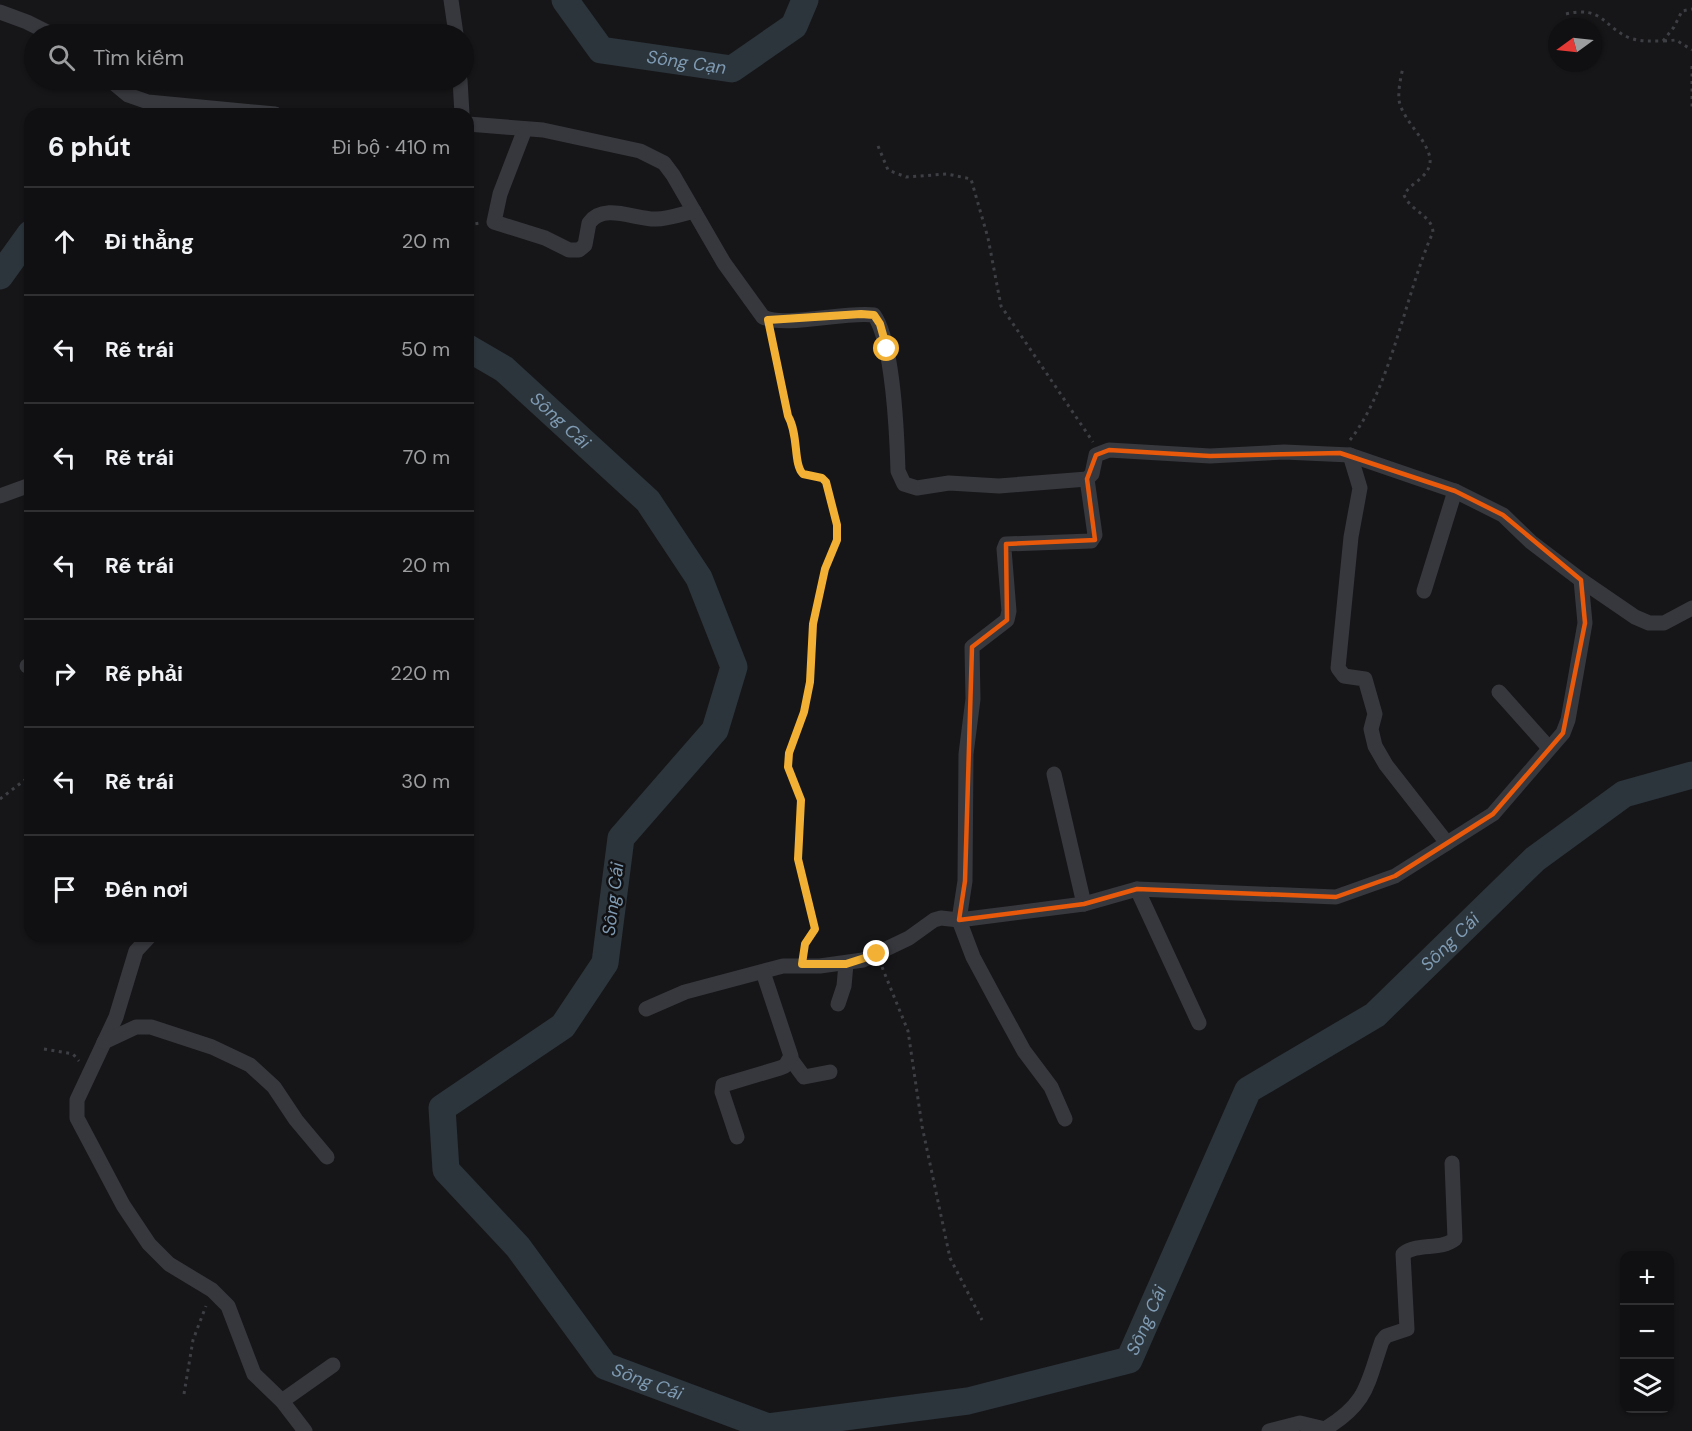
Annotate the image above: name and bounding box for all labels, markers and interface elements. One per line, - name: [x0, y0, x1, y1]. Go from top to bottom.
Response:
- north arrow: [1548, 18, 1602, 72]
- search box: [24, 24, 474, 90]
- icon: search: [45, 41, 78, 74]
- text: Tìm kiếm: [93, 43, 184, 72]
- water label: Sông Cạn: [645, 45, 728, 80]
- text: 6 phút: [48, 130, 131, 164]
- text: Đi bộ · 410 m: [332, 134, 450, 160]
- icon: ahead: [48, 225, 81, 258]
- text: Đi thẳng: [105, 227, 194, 256]
- text: 20 m: [402, 228, 450, 254]
- icon: left: [48, 333, 81, 366]
- text: Rẽ trái: [105, 335, 174, 364]
- route start: [873, 335, 899, 361]
- text: 50 m: [401, 336, 450, 362]
- water label: Sông Cái: [525, 387, 596, 455]
- icon: left: [48, 441, 81, 474]
- text: Rẽ trái: [105, 443, 174, 472]
- text: 70 m: [403, 444, 450, 470]
- icon: left: [48, 549, 81, 582]
- text: Rẽ trái: [105, 551, 174, 580]
- text: 20 m: [402, 552, 450, 578]
- icon: right: [48, 657, 81, 690]
- text: Rẽ phải: [105, 659, 183, 688]
- text: 220 m: [390, 660, 450, 686]
- icon: left: [48, 765, 81, 798]
- text: Rẽ trái: [105, 767, 174, 796]
- text: 30 m: [401, 768, 450, 794]
- water label: Sông Cái: [597, 860, 629, 937]
- icon: arrive: [48, 873, 81, 906]
- text: Đến nơi: [105, 875, 188, 904]
- water label: Sông Cái: [1415, 907, 1485, 976]
- route end: [863, 940, 889, 966]
- map controls: [1620, 1251, 1674, 1413]
- button: +: [1620, 1251, 1674, 1305]
- water label: Sông Cái: [1121, 1281, 1173, 1359]
- button: −: [1620, 1305, 1674, 1359]
- water label: Sông Cái: [608, 1358, 687, 1406]
- button: layers: [1620, 1359, 1674, 1413]

